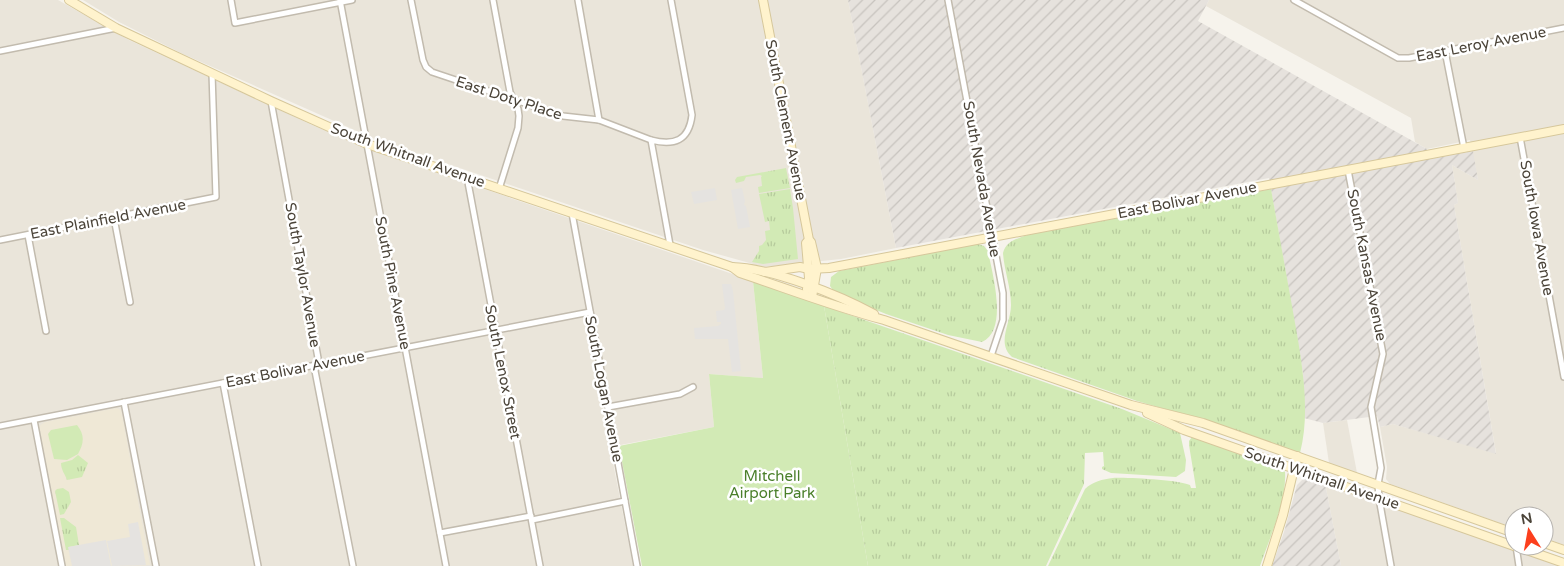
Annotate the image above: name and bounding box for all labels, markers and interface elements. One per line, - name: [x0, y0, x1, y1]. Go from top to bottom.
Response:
- street label: East Leroy Avenue: [1415, 23, 1547, 65]
- street label: South Clement Avenue: [762, 38, 810, 202]
- street label: East Doty Place: [453, 72, 565, 124]
- street label: South Nevada Avenue: [959, 99, 1005, 259]
- street label: South Whitnall Avenue: [328, 119, 488, 191]
- street label: South Iowa Avenue: [1516, 159, 1558, 297]
- street label: East Bolivar Avenue: [1116, 178, 1258, 222]
- street label: South Kansas Avenue: [1343, 188, 1391, 342]
- street label: East Plainfield Avenue: [29, 195, 187, 243]
- street label: South Taylor Avenue: [281, 201, 325, 349]
- street label: South Pine Avenue: [371, 215, 415, 351]
- street label: South Lenox Street: [481, 303, 525, 441]
- street label: South Logan Avenue: [581, 314, 627, 464]
- street label: East Bolivar Avenue: [224, 347, 366, 391]
- street label: South Whitnall Avenue: [1242, 443, 1402, 513]
- park label: Mitchell Airport Park: [729, 467, 815, 502]
- north arrow: [1504, 506, 1554, 556]
- text: N: [1519, 509, 1534, 528]

